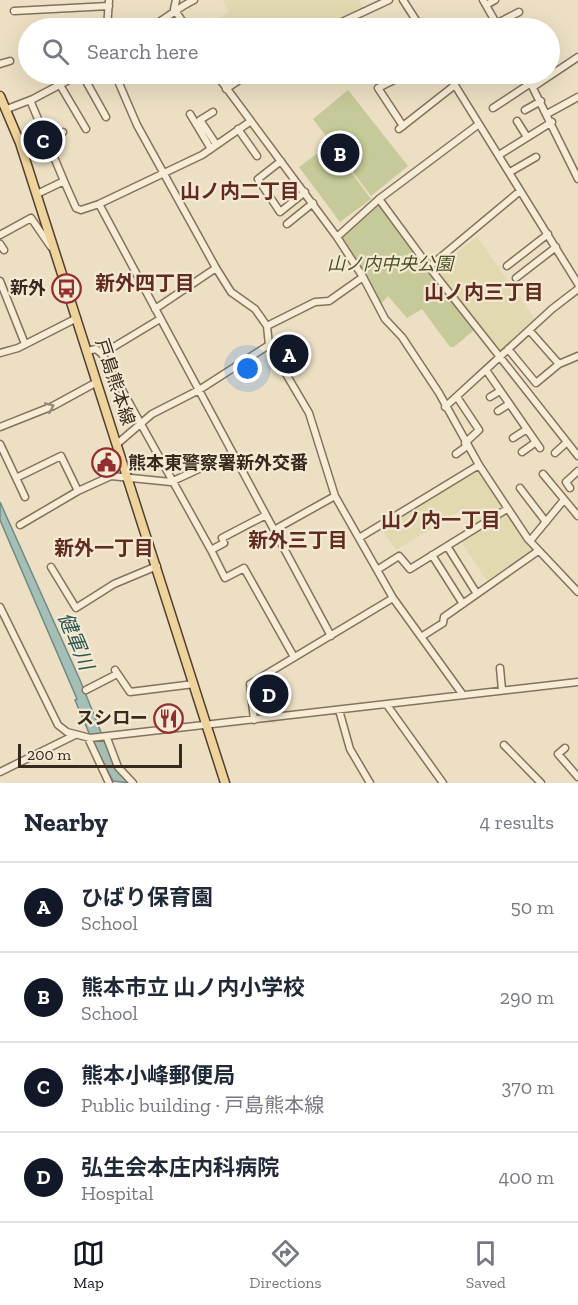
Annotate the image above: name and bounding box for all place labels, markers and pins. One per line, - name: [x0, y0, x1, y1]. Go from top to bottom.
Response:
- pin: C: [24, 118, 63, 162]
- pin: B: [320, 130, 360, 176]
- bus stop icon: 新外: [51, 272, 83, 304]
- place label: 新外: [10, 277, 46, 299]
- pin: A: [270, 332, 308, 376]
- public building icon: 熊本東警察署新外交番: [91, 447, 123, 479]
- place label: 熊本東警察署新外交番: [128, 452, 308, 474]
- pin: D: [250, 672, 288, 716]
- restaurant icon: スシロー: [153, 702, 185, 734]
- place label: スシロー: [76, 707, 148, 729]

